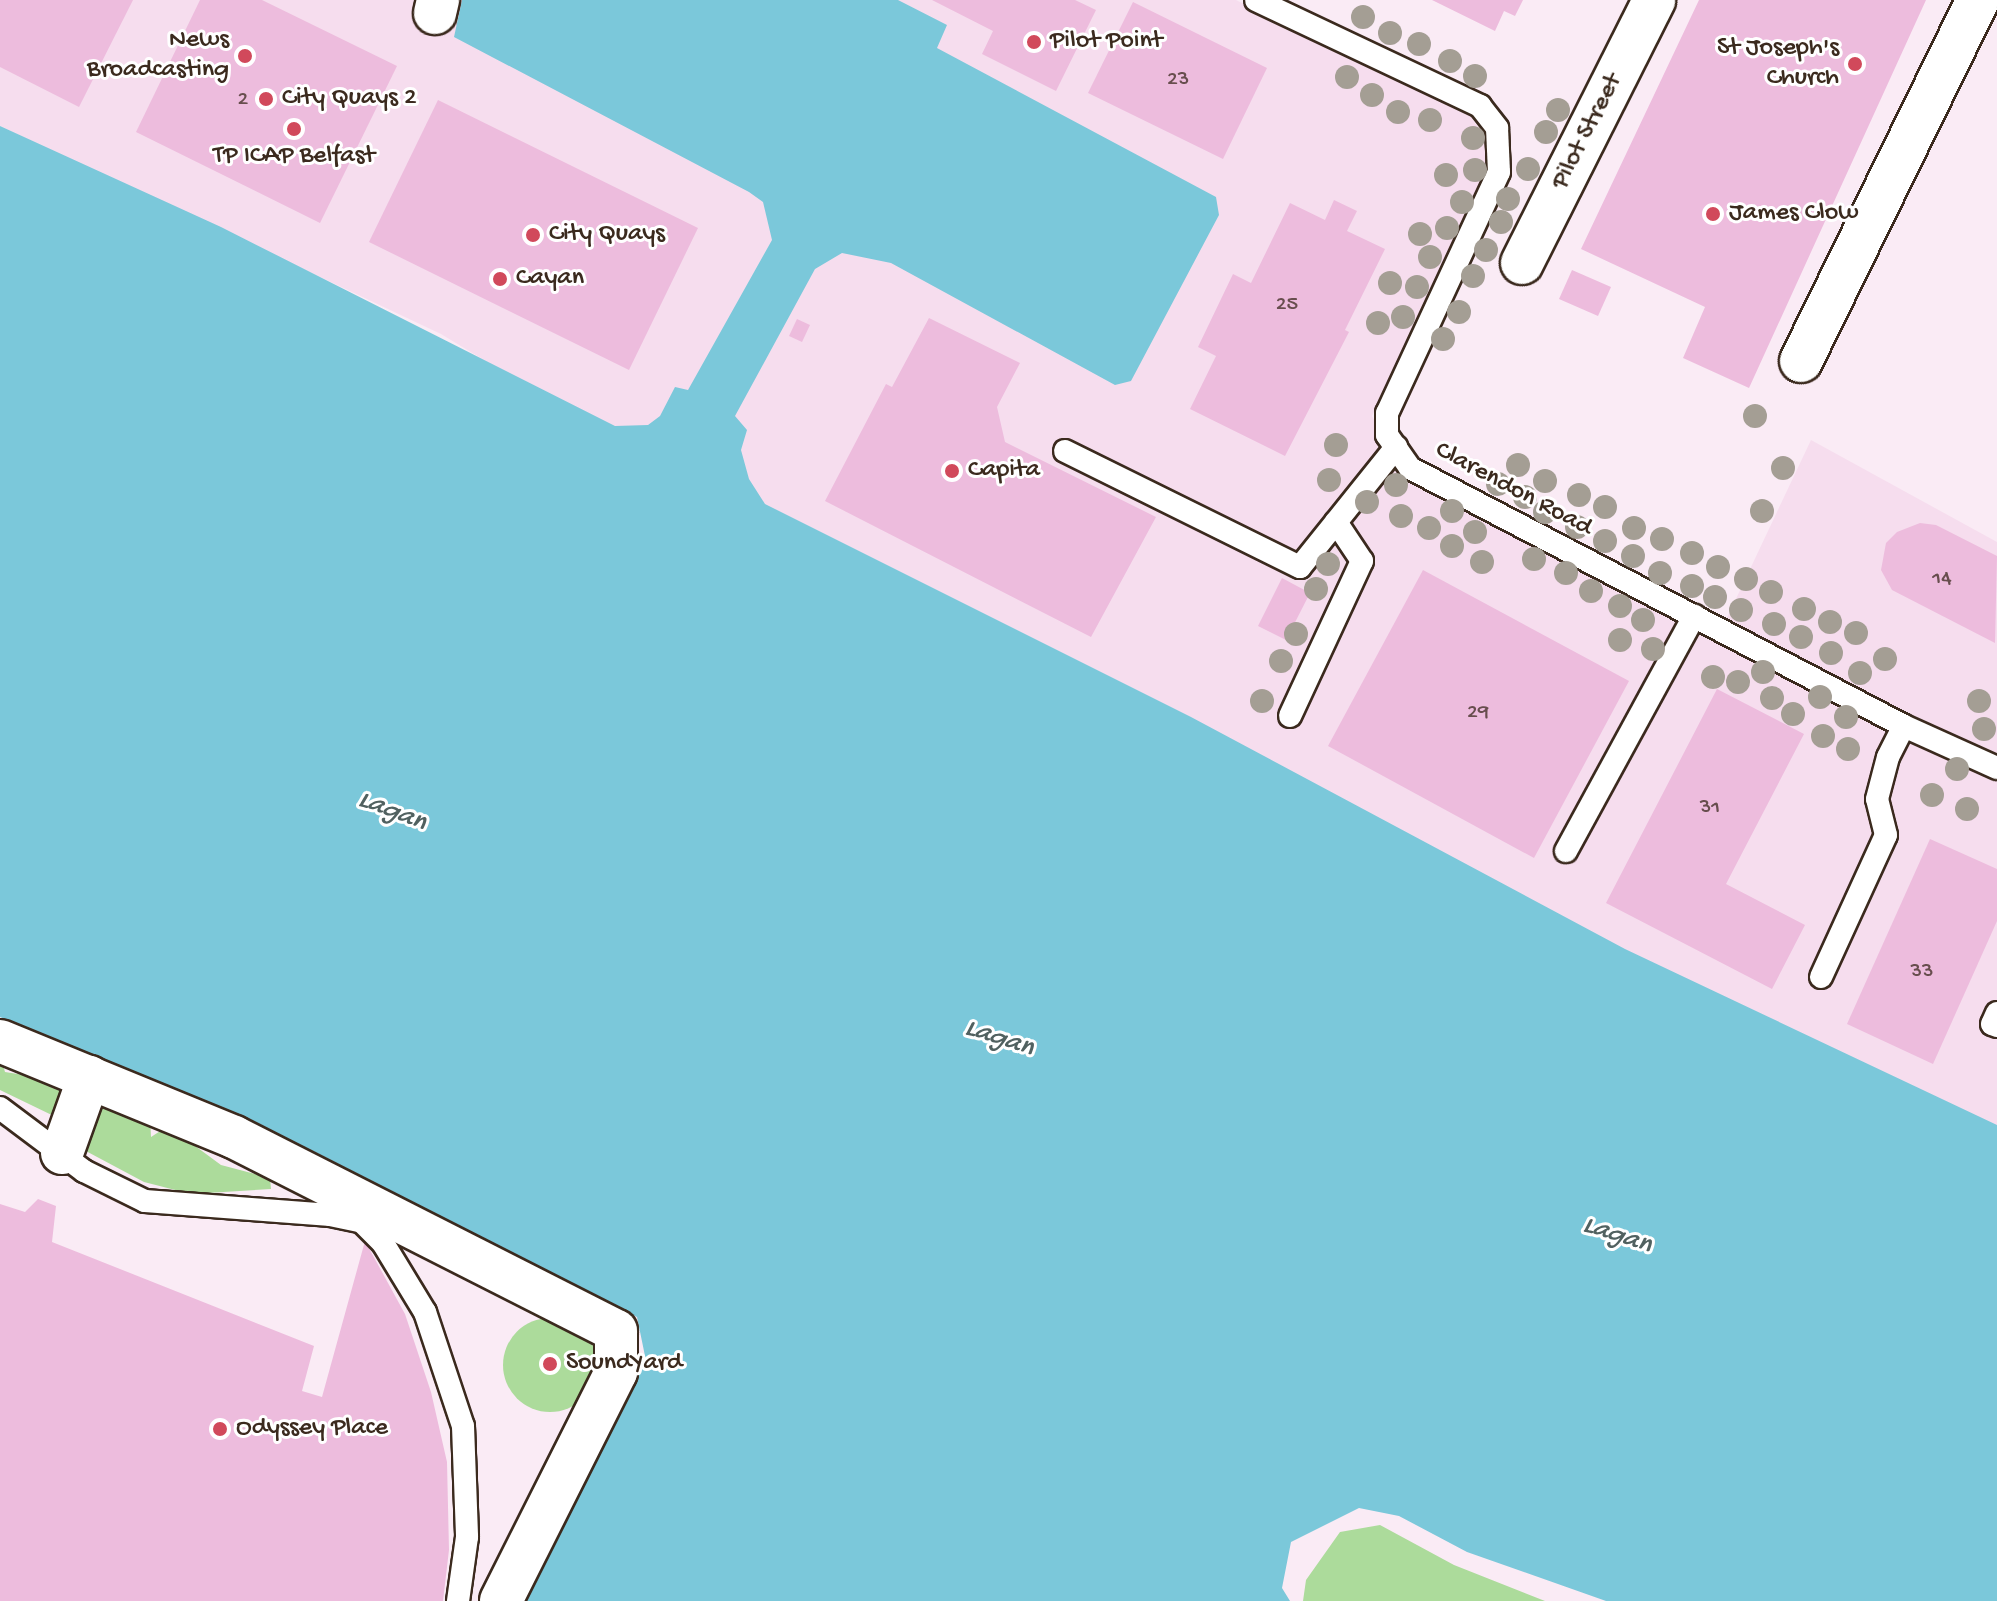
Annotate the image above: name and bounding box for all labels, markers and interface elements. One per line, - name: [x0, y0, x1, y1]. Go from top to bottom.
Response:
- place label: News Broadcasting: [87, 25, 229, 86]
- place label: Pilot Point: [1050, 26, 1162, 58]
- marker: Pilot Point: [1025, 33, 1043, 51]
- place label: St Joseph's Church: [1717, 33, 1839, 94]
- marker: News Broadcasting: [236, 47, 254, 65]
- marker: St Joseph's Church: [1846, 55, 1864, 73]
- house number: 23: [1167, 68, 1189, 94]
- street label: Pilot Street: [1546, 69, 1630, 195]
- place label: City Quays 2: [282, 83, 417, 115]
- house number: 2: [238, 88, 248, 114]
- marker: City Quays 2: [257, 90, 275, 108]
- marker: TP ICAP Belfast: [285, 120, 303, 138]
- place label: TP ICAP Belfast: [213, 141, 375, 173]
- place label: James Clow: [1729, 198, 1858, 230]
- marker: James Clow: [1704, 205, 1722, 223]
- place label: City Quays: [549, 219, 665, 251]
- marker: City Quays: [524, 226, 542, 244]
- place label: Cayan: [516, 263, 584, 295]
- marker: Cayan: [491, 270, 509, 288]
- house number: 25: [1276, 293, 1298, 319]
- street label: Clarendon Road: [1429, 436, 1597, 544]
- place label: Capita: [968, 455, 1040, 487]
- marker: Capita: [943, 462, 961, 480]
- house number: 14: [1932, 567, 1952, 593]
- house number: 29: [1467, 701, 1489, 727]
- water label: Lagan: [353, 784, 431, 840]
- house number: 31: [1700, 796, 1720, 822]
- house number: 33: [1911, 960, 1933, 986]
- water label: Lagan: [960, 1012, 1038, 1066]
- water label: Lagan: [1578, 1209, 1656, 1263]
- place label: SoundYard: [566, 1348, 682, 1380]
- marker: SoundYard: [541, 1355, 559, 1373]
- place label: Odyssey Place: [236, 1413, 388, 1445]
- marker: Odyssey Place: [211, 1420, 229, 1438]

